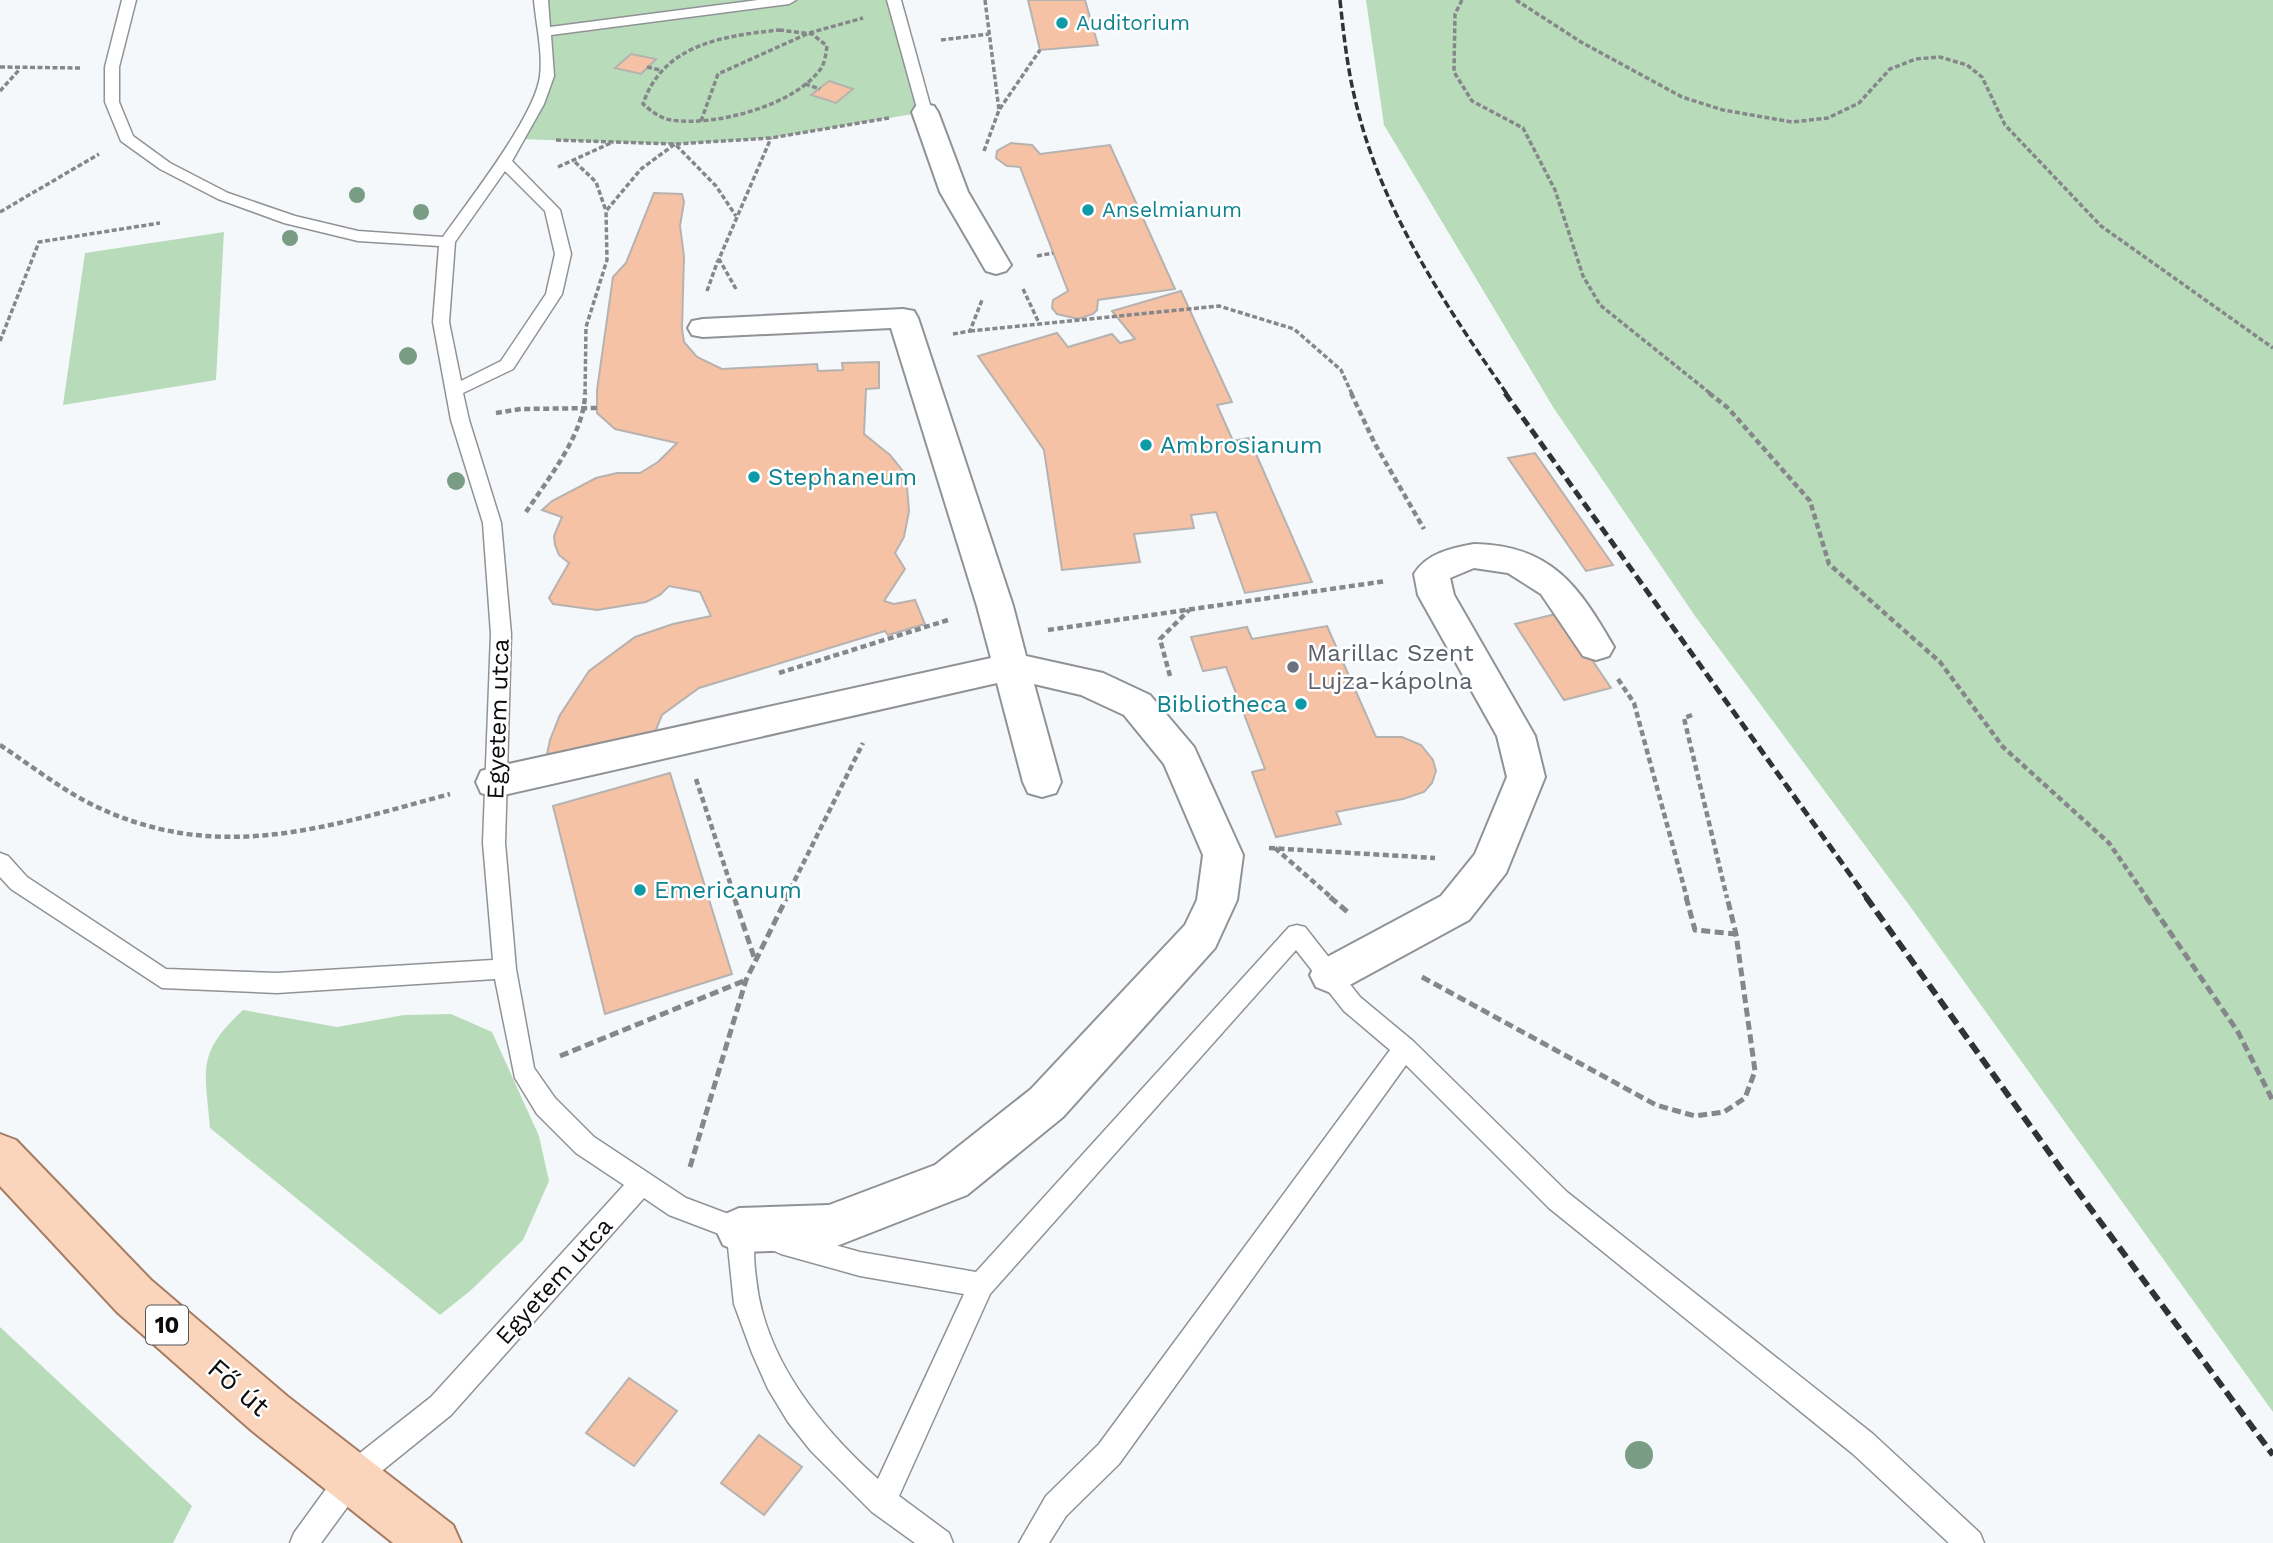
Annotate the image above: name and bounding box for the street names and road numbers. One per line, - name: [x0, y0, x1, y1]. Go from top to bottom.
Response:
- street label: Egyetem utca: [481, 638, 515, 800]
- street label: Egyetem utca: [490, 1212, 618, 1350]
- road number: 10: [146, 1306, 188, 1344]
- street label: Fő út: [201, 1352, 276, 1423]

